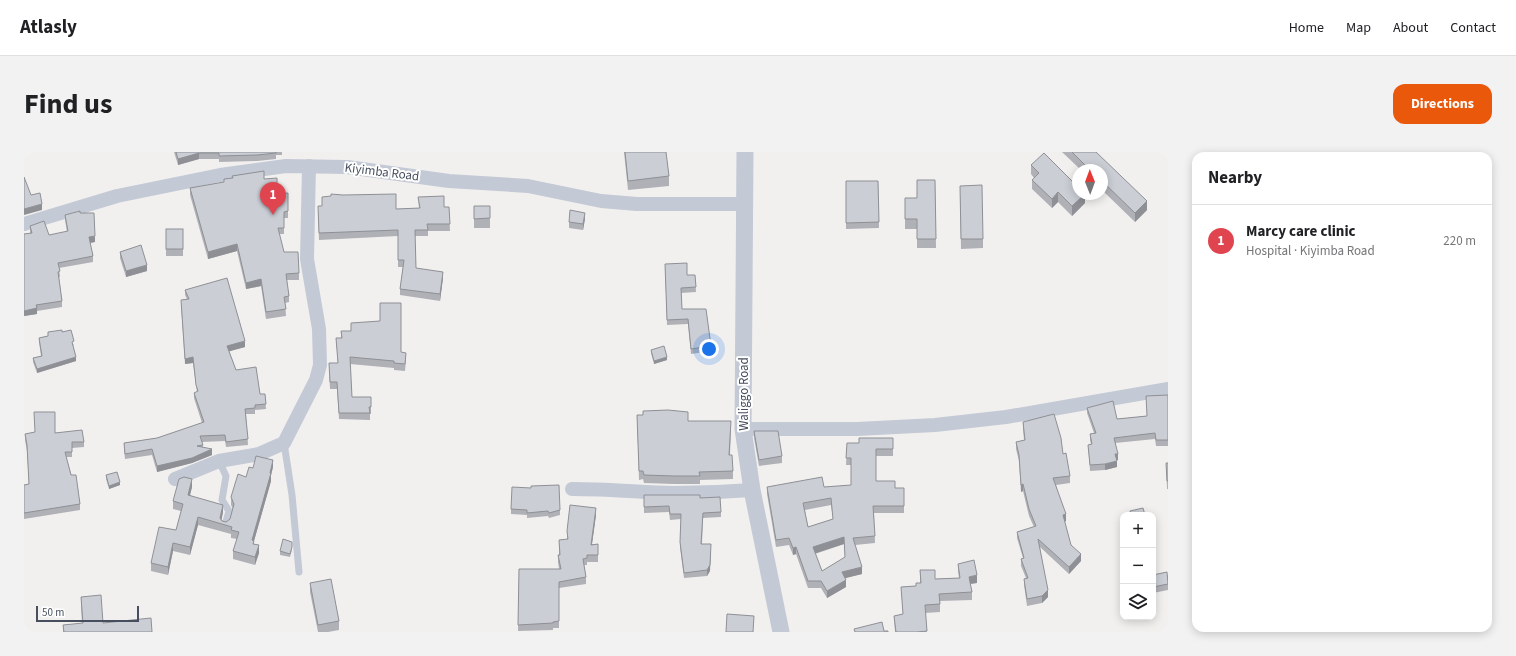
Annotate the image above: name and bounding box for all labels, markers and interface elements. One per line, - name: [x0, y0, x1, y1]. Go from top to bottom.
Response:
- text: Atlasly: [20, 14, 77, 41]
- text: Home: [1289, 18, 1324, 38]
- text: Map: [1346, 18, 1371, 38]
- text: About: [1393, 18, 1428, 38]
- text: Contact: [1450, 18, 1496, 38]
- text: Find us: [24, 84, 112, 124]
- button: Directions: [1393, 84, 1492, 124]
- street label: Kiyimba Road: [344, 159, 420, 185]
- north arrow: [1072, 164, 1108, 200]
- text: Nearby: [1208, 166, 1262, 190]
- pin: 1: [260, 182, 286, 215]
- text: Marcy care clinic: [1246, 221, 1356, 242]
- text: 1: [1218, 232, 1224, 250]
- text: 220 m: [1443, 232, 1476, 250]
- text: Hospital · Kiyimba Road: [1246, 242, 1375, 260]
- your location: [699, 339, 719, 359]
- street label: Waliggo Road: [735, 357, 753, 431]
- map controls: [1120, 512, 1156, 620]
- button: +: [1120, 512, 1156, 548]
- button: −: [1120, 548, 1156, 584]
- button: layers: [1120, 584, 1156, 620]
- scale bar: [36, 604, 139, 623]
- text: 50 m: [42, 605, 64, 620]

